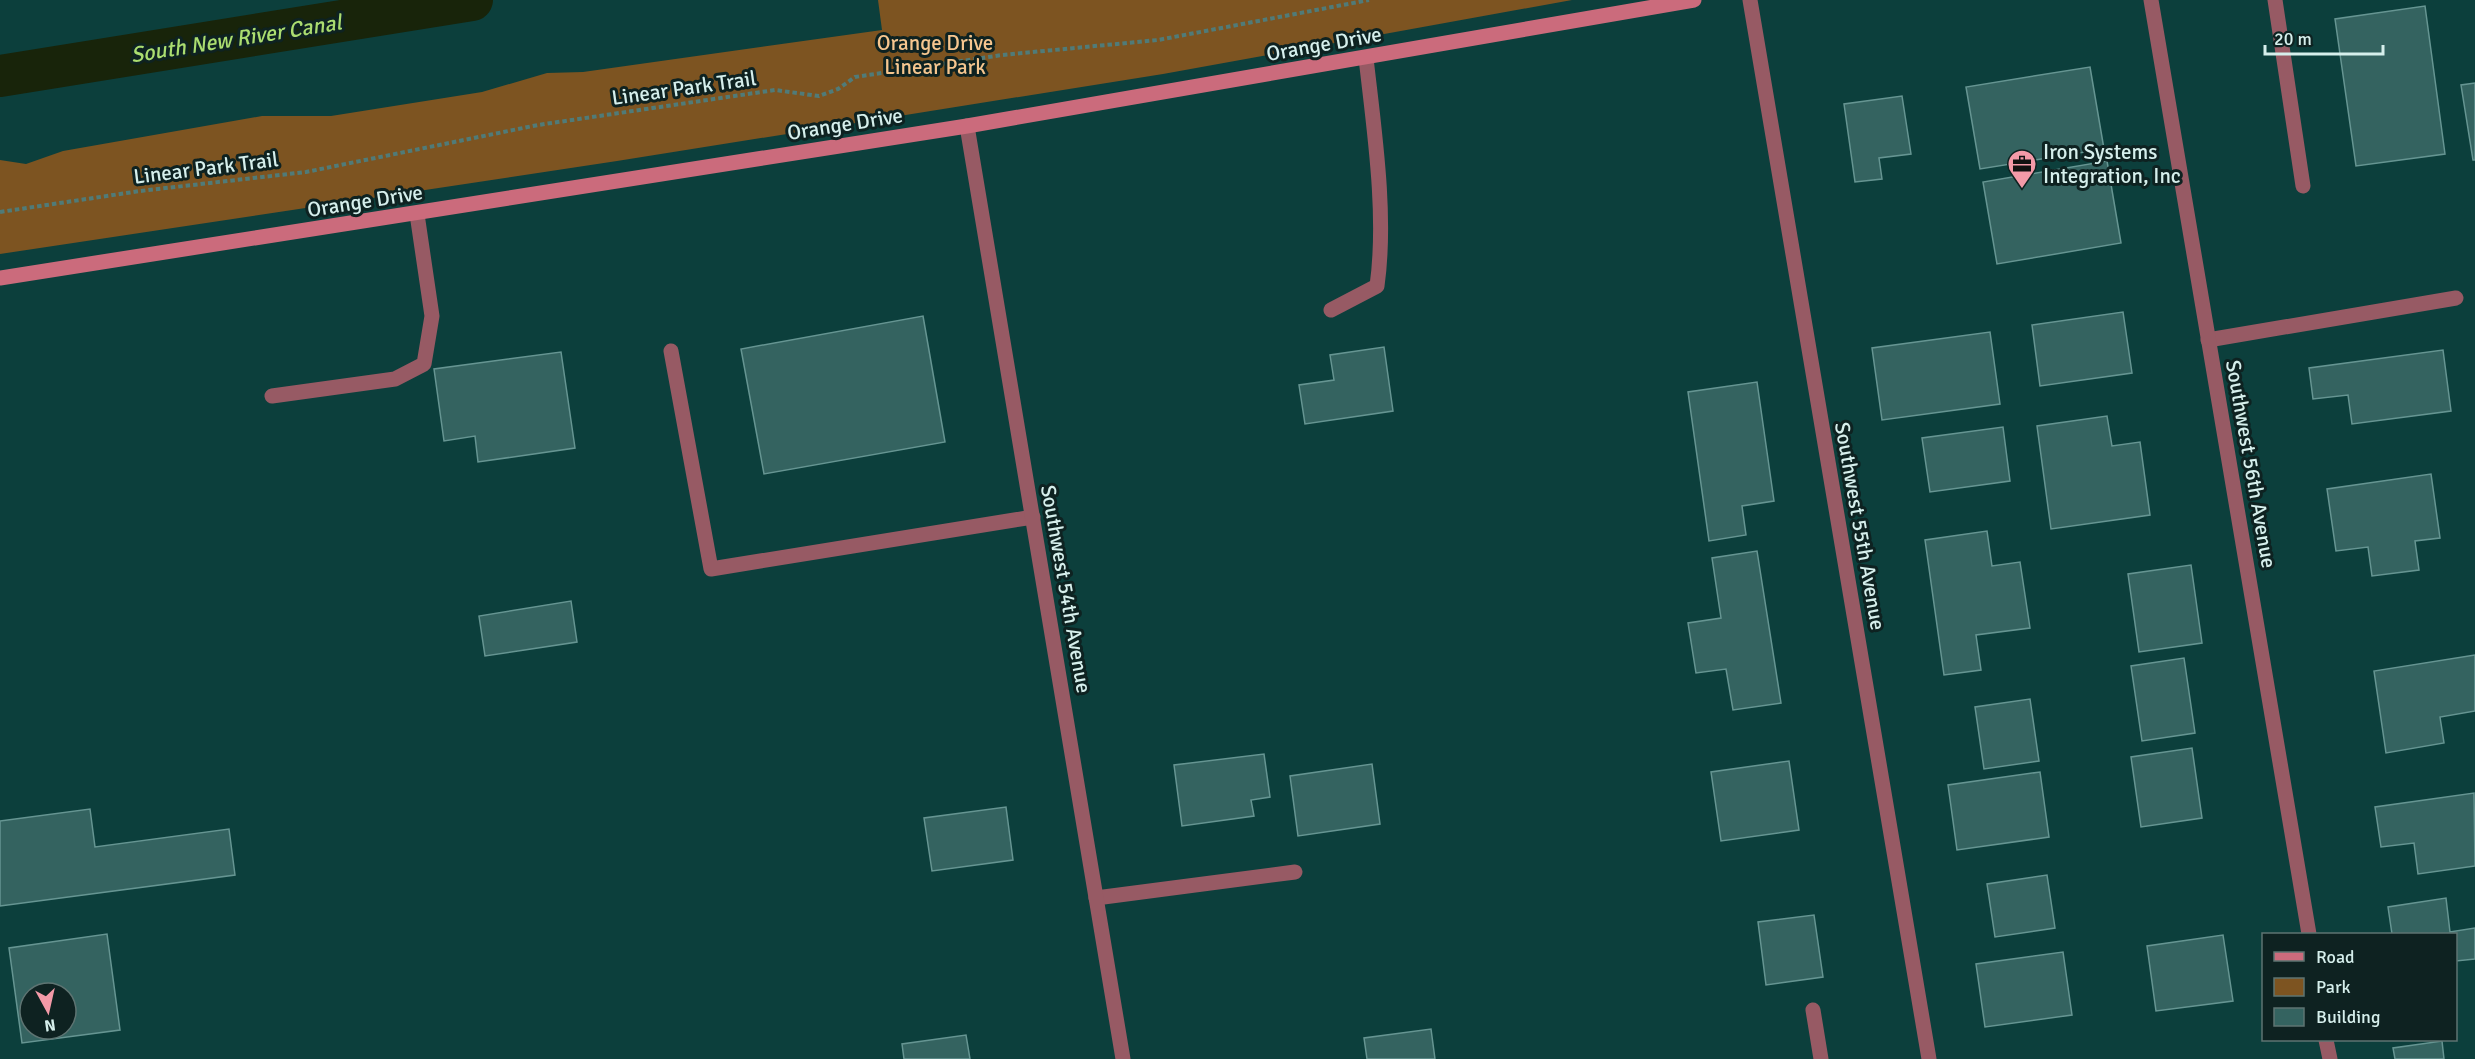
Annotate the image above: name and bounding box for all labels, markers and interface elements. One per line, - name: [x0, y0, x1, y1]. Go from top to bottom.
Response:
- water label: South New River Canal: [129, 8, 345, 69]
- scale bar: [2265, 18, 2384, 56]
- street label: Orange Drive: [1264, 21, 1384, 67]
- text: 20 m: [2274, 28, 2312, 50]
- park label: Orange Drive Linear Park: [877, 30, 993, 80]
- street label: Linear Park Trail: [610, 65, 758, 111]
- street label: Orange Drive: [785, 102, 905, 146]
- place label: Iron Systems Integration, Inc: [2043, 139, 2181, 189]
- street label: Linear Park Trail: [132, 146, 280, 190]
- office icon: Iron Systems Integration, Inc: [2006, 148, 2038, 190]
- street label: Orange Drive: [305, 179, 425, 223]
- street label: Southwest 56th Avenue: [2220, 358, 2282, 570]
- street label: Southwest 55th Avenue: [1829, 420, 1891, 632]
- street label: Southwest 54th Avenue: [1035, 483, 1097, 695]
- legend: [2262, 933, 2457, 1041]
- text: Road: [2316, 946, 2355, 968]
- text: Park: [2316, 976, 2351, 998]
- north arrow: [18, 981, 78, 1041]
- text: Building: [2316, 1006, 2380, 1028]
- text: N: [43, 1014, 57, 1036]

